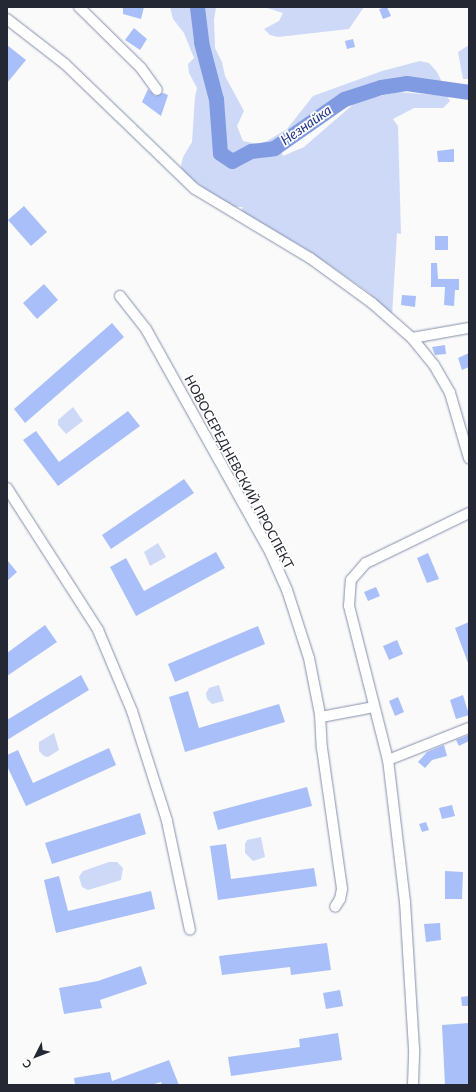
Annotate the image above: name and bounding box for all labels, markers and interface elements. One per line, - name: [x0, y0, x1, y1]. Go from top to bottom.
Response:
- water label: Незнайка: [277, 101, 335, 149]
- street label: НОВОСЕРЕДНЕВСКИЙ ПРОСПЕКТ: [181, 372, 297, 572]
- north arrow: [16, 1036, 56, 1076]
- text: С: [19, 1057, 34, 1071]

